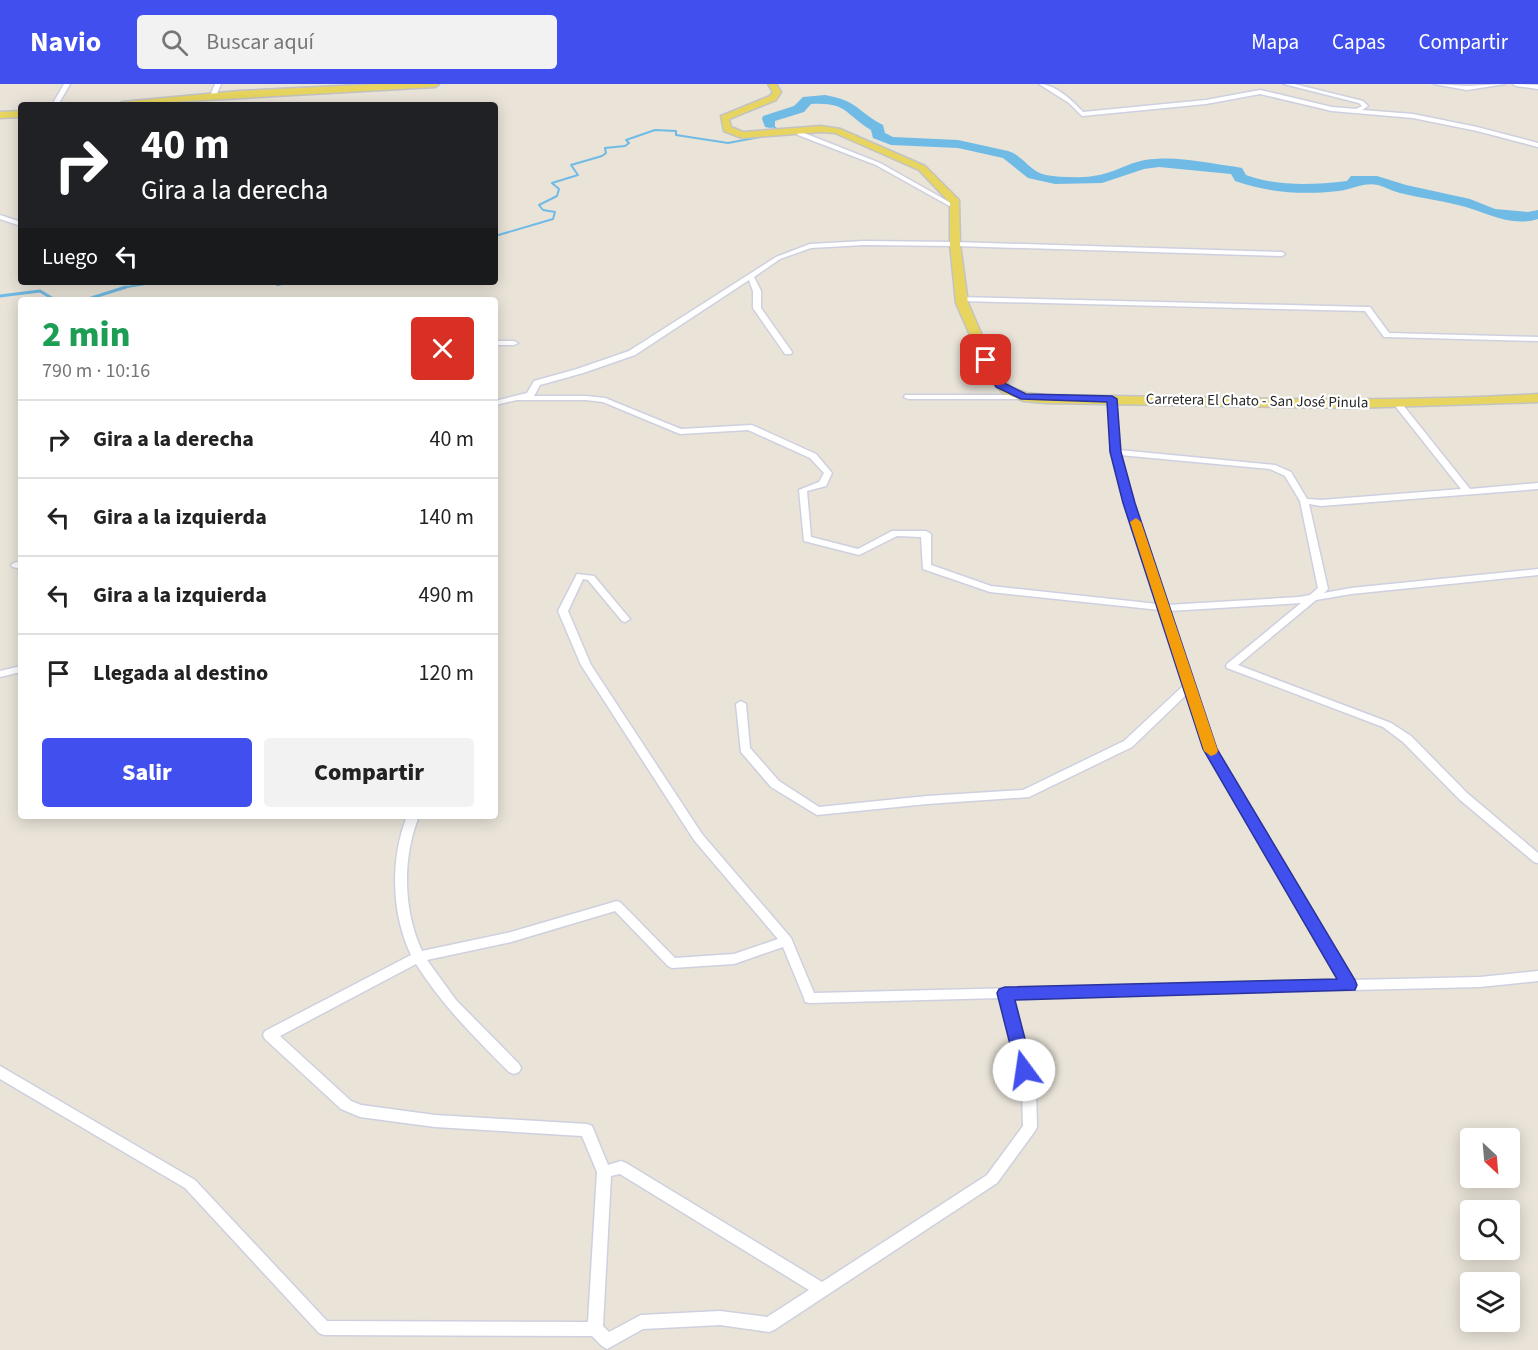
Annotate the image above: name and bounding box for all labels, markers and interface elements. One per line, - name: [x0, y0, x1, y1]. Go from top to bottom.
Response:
- search box: [137, 15, 557, 69]
- text: Navio: [30, 22, 101, 62]
- icon: search: [158, 26, 191, 59]
- text: Buscar aquí: [206, 26, 314, 58]
- text: Mapa: [1251, 27, 1299, 57]
- text: Capas: [1332, 27, 1385, 57]
- text: Compartir: [1418, 27, 1508, 57]
- text: 40 m: [141, 115, 230, 175]
- icon: right: [42, 126, 120, 204]
- text: Gira a la derecha: [141, 171, 328, 210]
- icon: left: [110, 240, 143, 273]
- text: Luego: [42, 241, 98, 273]
- text: 2 min: [42, 309, 130, 360]
- button: close: [411, 317, 474, 380]
- pin: [960, 334, 1011, 385]
- icon: arrive: [969, 343, 1002, 376]
- text: 790 m · 10:16: [42, 357, 150, 385]
- street label: Carretera El Chato - San José Pinula: [1146, 389, 1368, 413]
- icon: right: [42, 423, 75, 456]
- text: Gira a la derecha: [93, 423, 254, 455]
- text: 40 m: [429, 423, 474, 455]
- icon: left: [42, 501, 75, 534]
- text: Gira a la izquierda: [93, 501, 267, 533]
- text: 140 m: [419, 501, 474, 533]
- icon: left: [42, 579, 75, 612]
- text: Gira a la izquierda: [93, 579, 267, 611]
- text: 490 m: [419, 579, 474, 611]
- icon: arrive: [42, 657, 75, 690]
- text: Llegada al destino: [93, 657, 268, 689]
- text: 120 m: [419, 657, 474, 689]
- button: Salir: [42, 738, 252, 807]
- button: Compartir: [264, 738, 474, 807]
- position arrow: [992, 1038, 1056, 1102]
- north arrow: [1460, 1128, 1520, 1188]
- map controls: [1460, 1128, 1520, 1332]
- button: search: [1460, 1200, 1520, 1260]
- button: layers: [1460, 1272, 1520, 1332]

